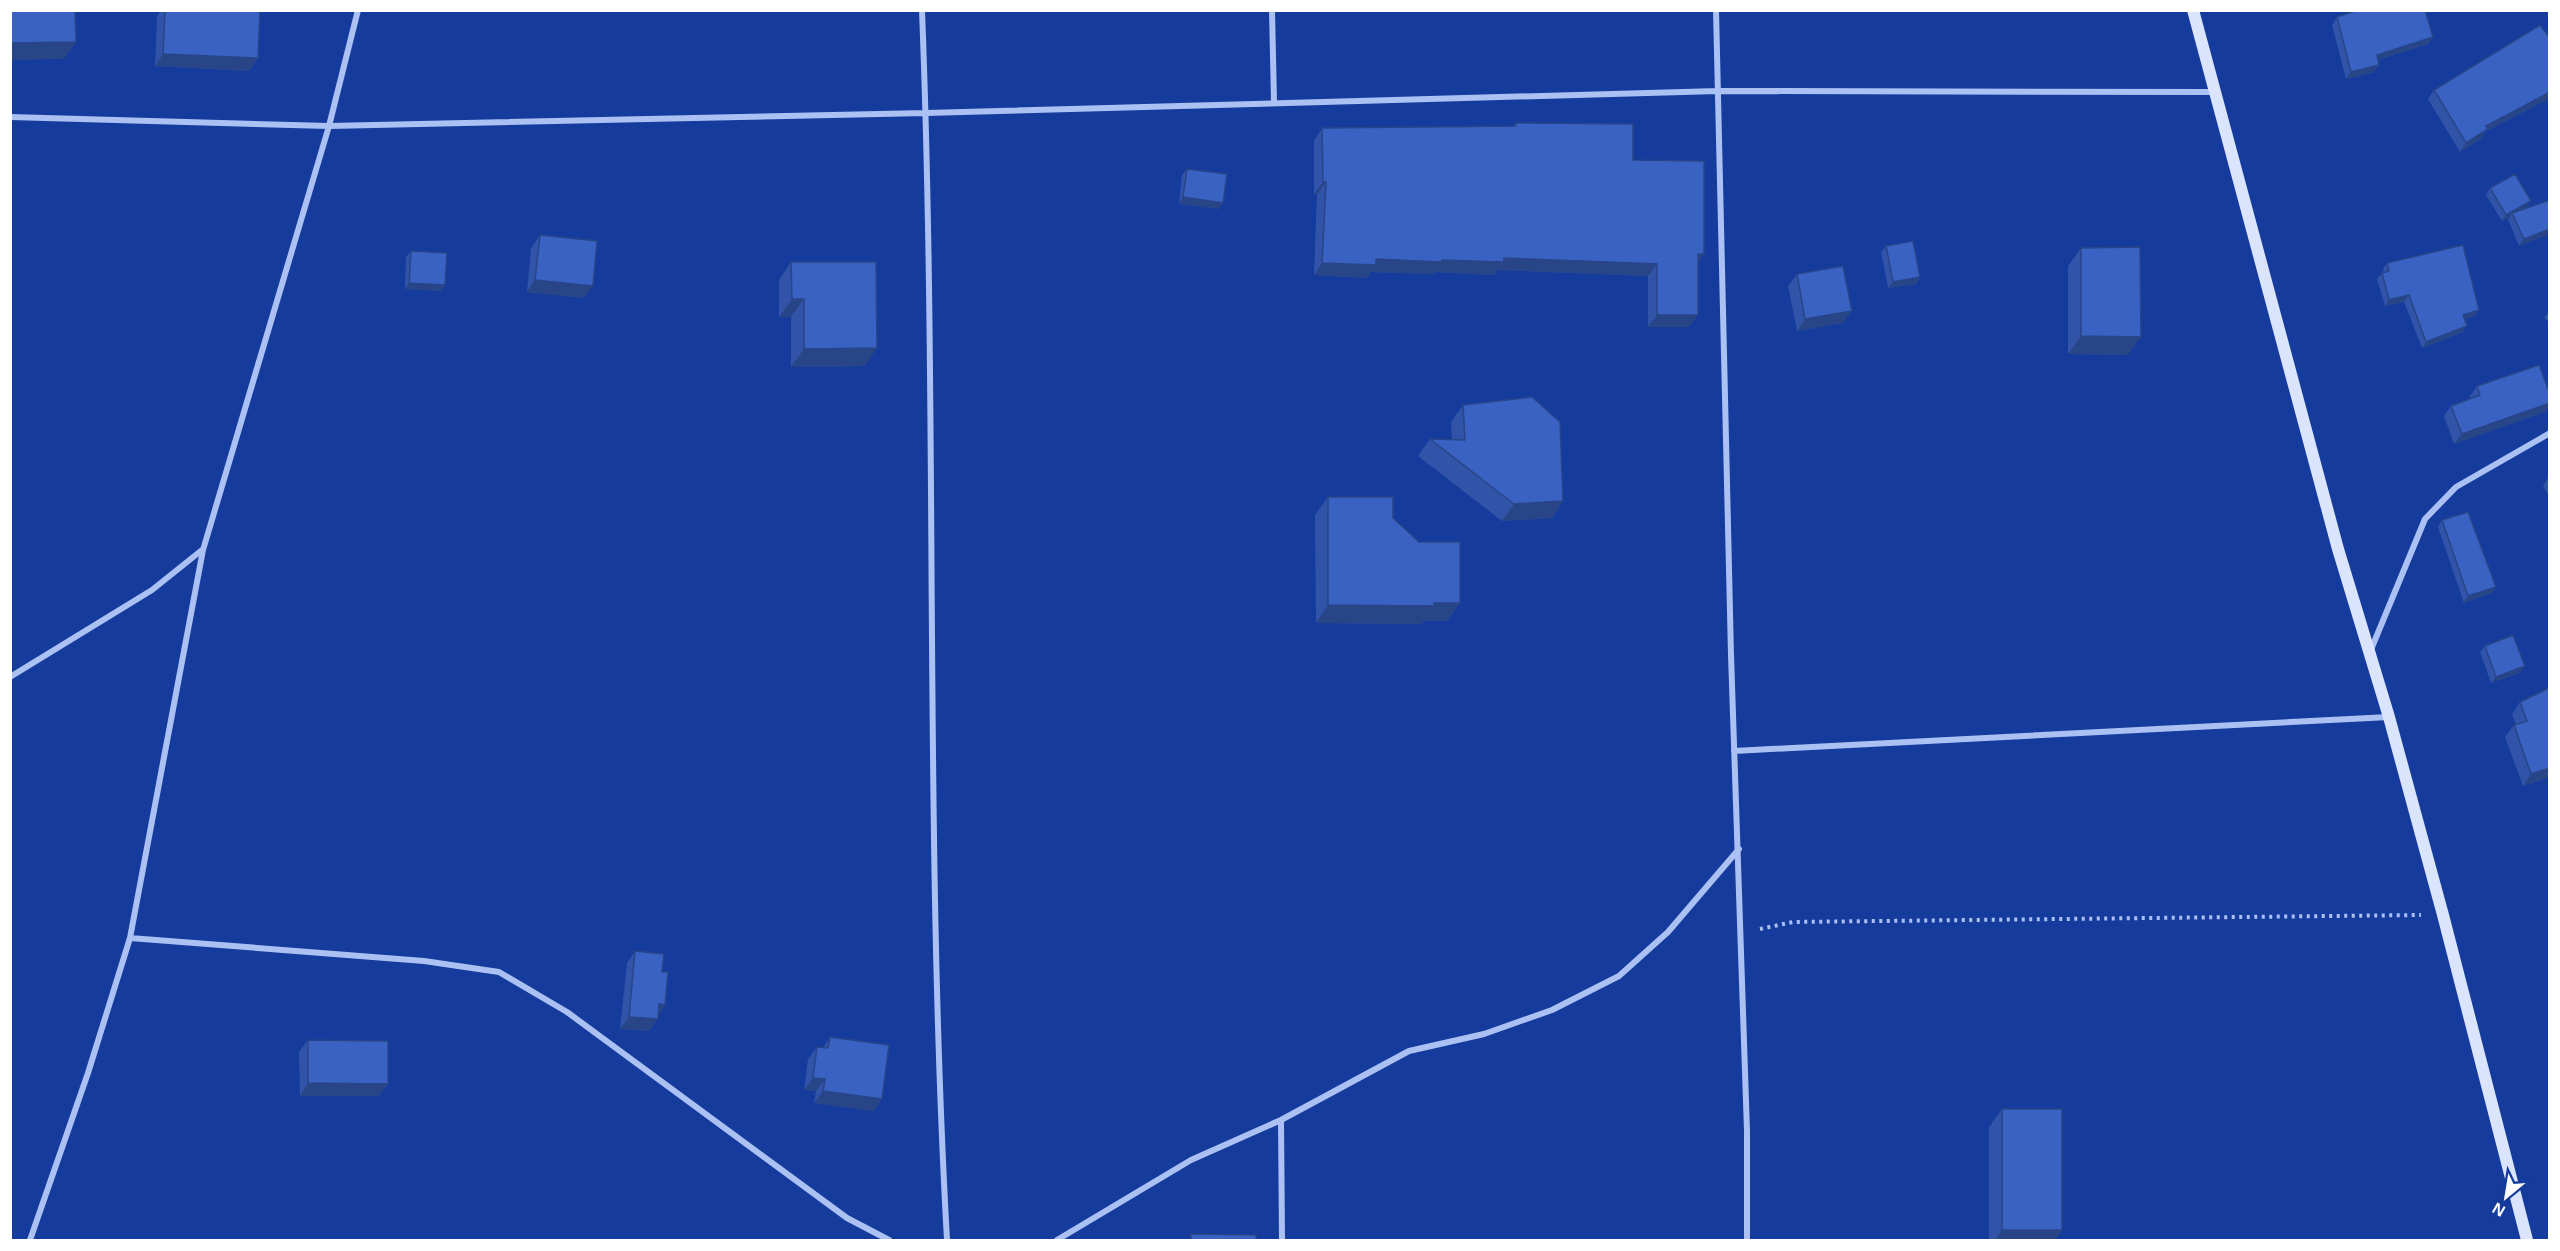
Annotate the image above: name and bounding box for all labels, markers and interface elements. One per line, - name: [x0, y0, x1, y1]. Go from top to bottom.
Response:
- north arrow: [2476, 1167, 2536, 1227]
- text: N: [2489, 1199, 2508, 1220]

